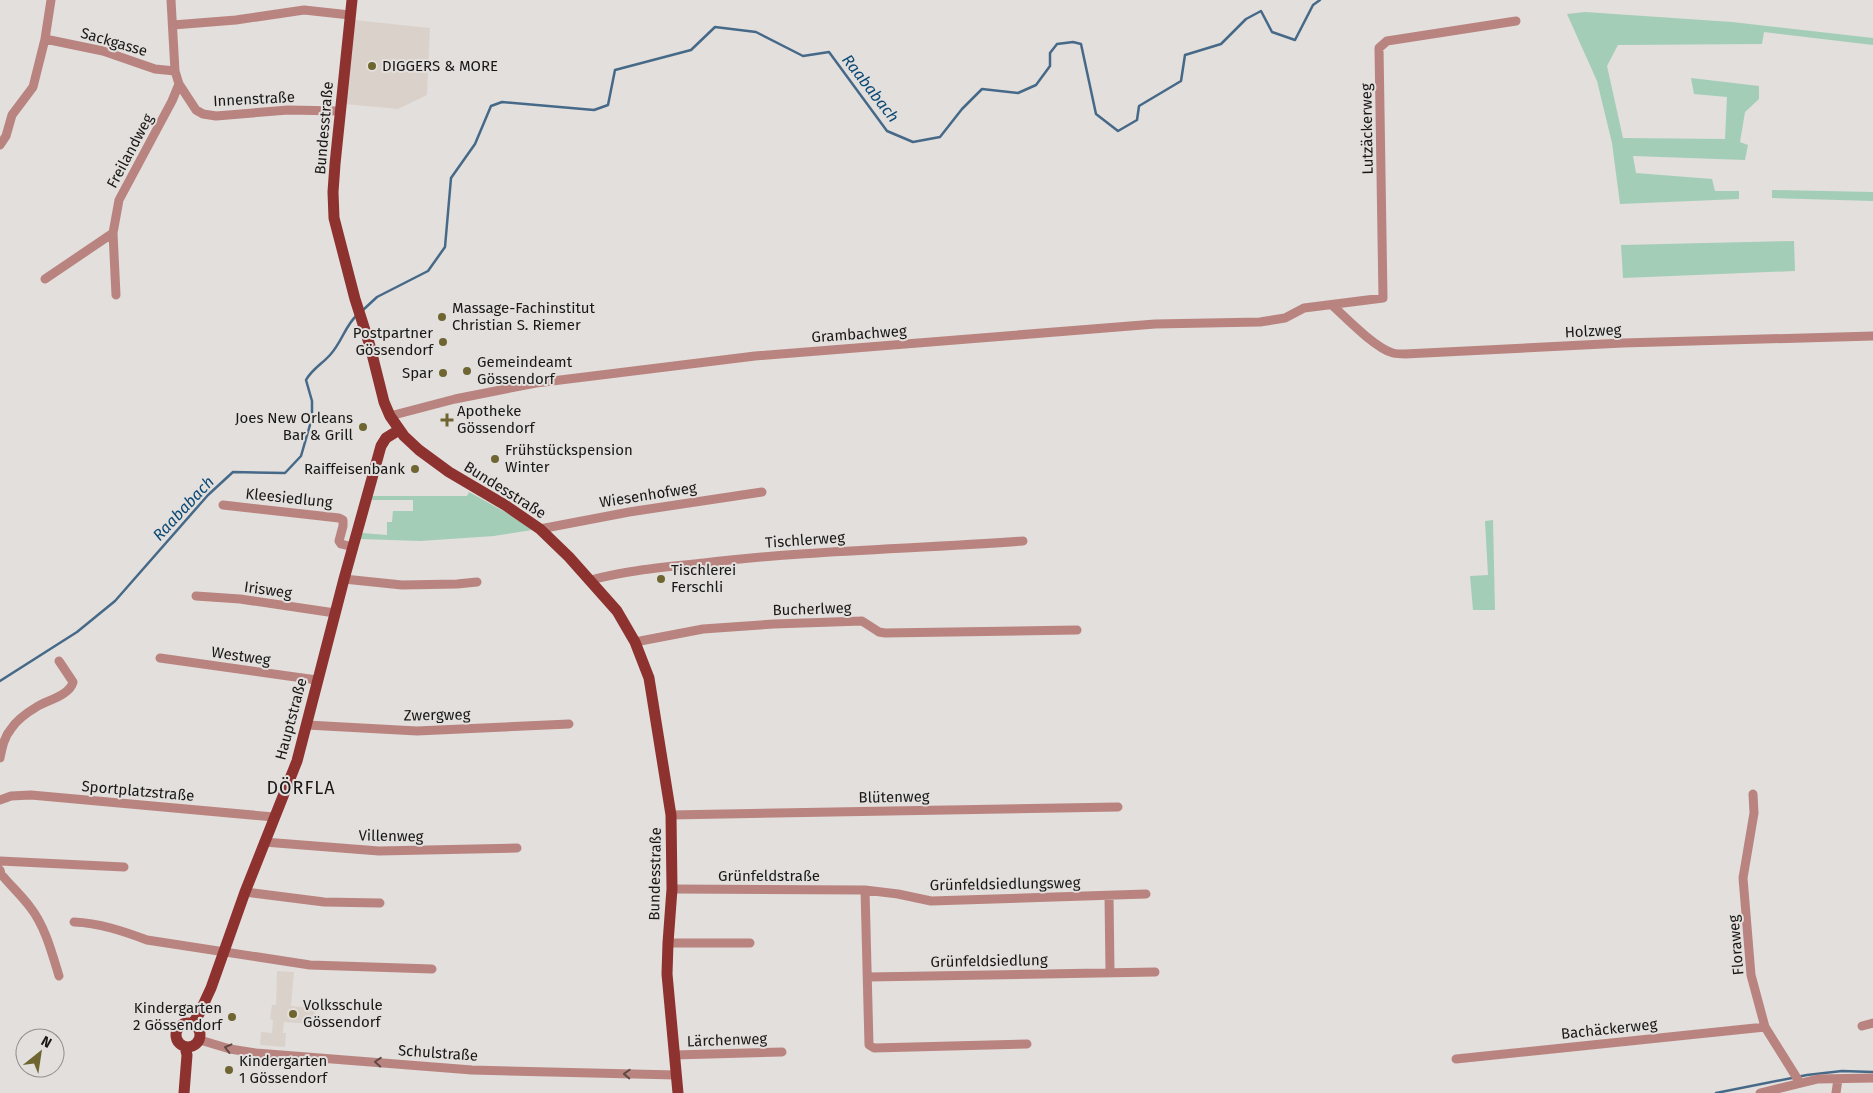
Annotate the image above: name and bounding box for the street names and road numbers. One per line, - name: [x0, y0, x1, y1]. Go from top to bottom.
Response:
- street label: Sackgasse: [79, 24, 149, 60]
- street label: Bundesstraße: [311, 81, 337, 175]
- street label: Lutzäckerweg: [1357, 83, 1377, 175]
- street label: Innenstraße: [213, 88, 295, 110]
- street label: Freilandweg: [103, 111, 157, 191]
- street label: Holzweg: [1564, 321, 1622, 341]
- street label: Grambachweg: [811, 322, 907, 346]
- street label: Bundesstraße: [461, 458, 549, 522]
- street label: Wiesenhofweg: [598, 478, 698, 512]
- street label: Kleesiedlung: [244, 484, 334, 512]
- street label: Tischlerweg: [764, 528, 846, 552]
- street label: Irisweg: [243, 578, 293, 602]
- street label: Bucherlweg: [772, 599, 852, 619]
- street label: Westweg: [210, 643, 272, 669]
- street label: Hauptstraße: [271, 676, 311, 762]
- street label: Zwergweg: [403, 705, 471, 725]
- street label: Sportplatzstraße: [81, 777, 195, 805]
- street label: Blütenweg: [858, 787, 930, 807]
- street label: Villenweg: [358, 826, 424, 846]
- street label: Bundesstraße: [645, 827, 665, 921]
- street label: Grünfeldstraße: [718, 867, 820, 885]
- street label: Grünfeldsiedlungsweg: [929, 874, 1081, 894]
- street label: Floraweg: [1724, 914, 1748, 976]
- street label: Grünfeldsiedlung: [930, 951, 1048, 971]
- street label: Bachäckerweg: [1560, 1015, 1658, 1043]
- street label: Lärchenweg: [686, 1030, 768, 1050]
- street label: Schulstraße: [397, 1041, 479, 1065]

